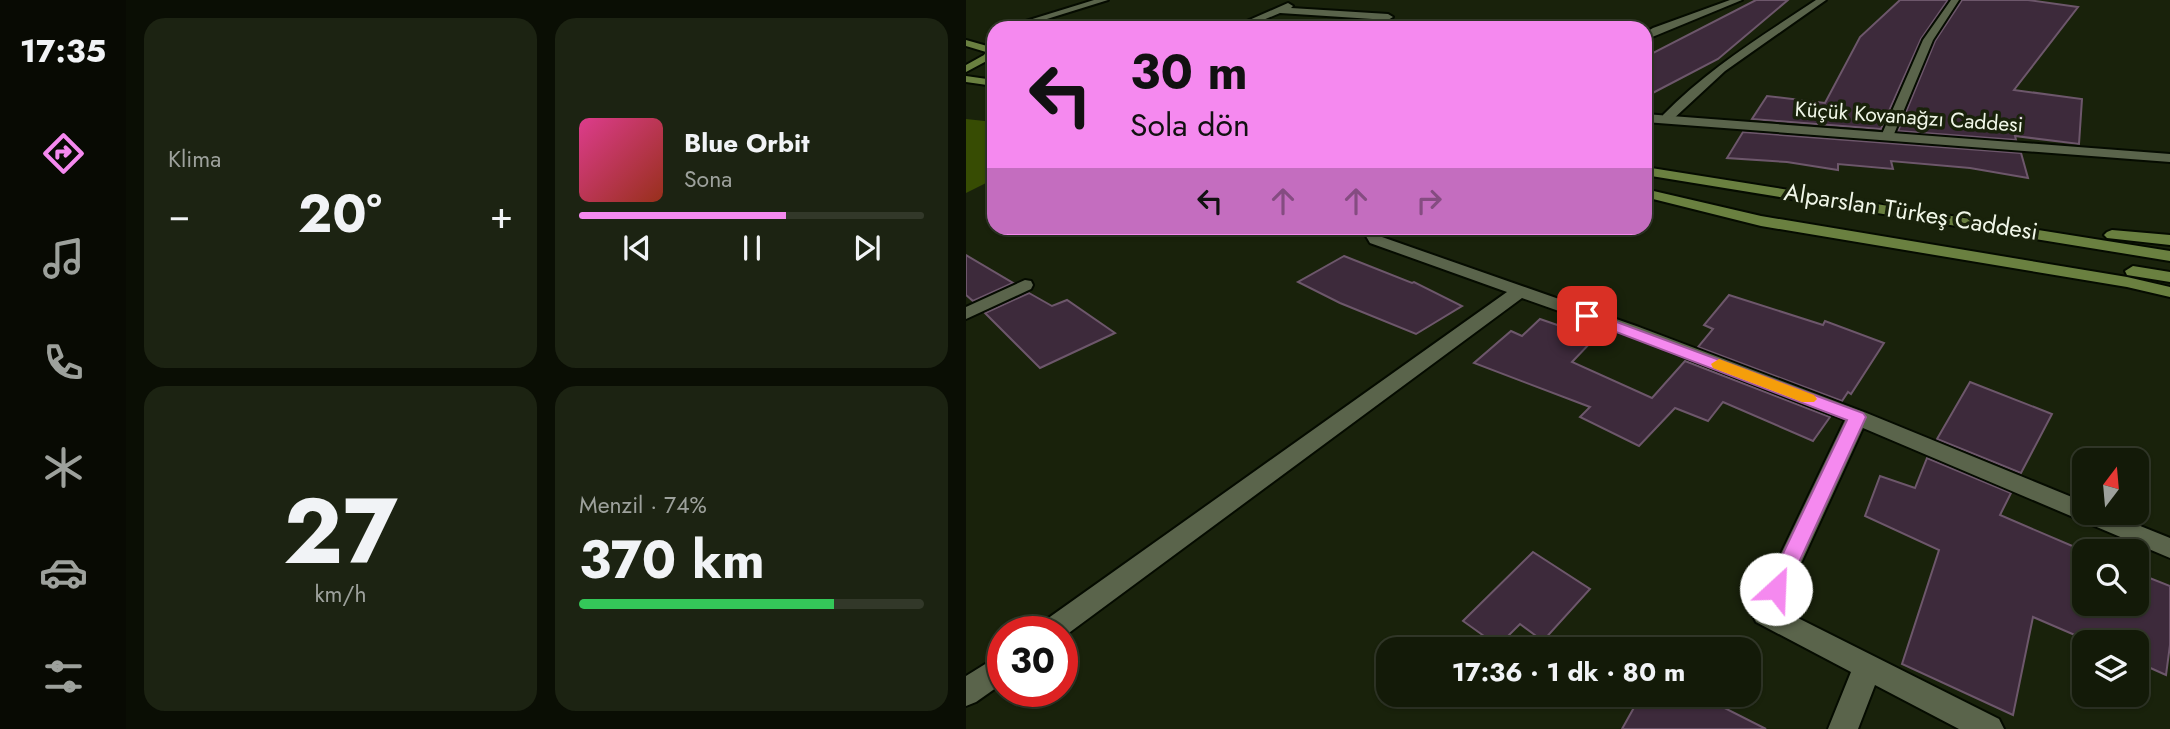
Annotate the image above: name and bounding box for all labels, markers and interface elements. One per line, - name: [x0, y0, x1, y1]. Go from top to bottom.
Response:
- text: 17:35: [20, 28, 106, 74]
- text: 30 m: [1130, 37, 1248, 107]
- icon: left: [1015, 49, 1106, 140]
- street label: Küçük Kovanağzı Caddesi: [1794, 94, 2024, 140]
- text: Sola dön: [1130, 102, 1250, 148]
- text: Blue Orbit: [684, 124, 809, 162]
- icon: directions: [39, 129, 88, 178]
- text: Klima: [168, 142, 221, 176]
- text: Sona: [684, 162, 732, 196]
- street label: Alparslan Türkeş Caddesi: [1782, 174, 2040, 249]
- text: 20°: [298, 176, 382, 252]
- icon: left: [1191, 182, 1229, 220]
- icon: ahead: [1264, 182, 1302, 220]
- icon: ahead: [1337, 182, 1375, 220]
- icon: right: [1410, 182, 1448, 220]
- text: −: [168, 187, 190, 242]
- text: +: [490, 187, 513, 242]
- icon: previous: [618, 229, 656, 267]
- icon: pause: [733, 229, 771, 267]
- icon: next: [848, 229, 886, 267]
- icon: music: [39, 234, 88, 283]
- pin: [1557, 286, 1617, 346]
- icon: arrive: [1568, 297, 1606, 335]
- icon: phone: [39, 338, 88, 387]
- icon: climate: [39, 443, 88, 492]
- north arrow: [2072, 448, 2149, 525]
- map controls: [2072, 448, 2149, 707]
- text: 27: [283, 466, 398, 597]
- text: Menzil · 74%: [579, 488, 707, 522]
- text: 370 km: [579, 522, 765, 598]
- button: search: [2072, 539, 2149, 616]
- icon: car: [39, 548, 88, 597]
- position arrow: [1739, 552, 1813, 626]
- text: km/h: [315, 577, 366, 611]
- speed limit sign: 30: [987, 616, 1078, 707]
- button: layers: [2072, 630, 2149, 707]
- icon: filters: [39, 652, 88, 701]
- text: 17:36 · 1 dk · 80 m: [1452, 653, 1685, 691]

